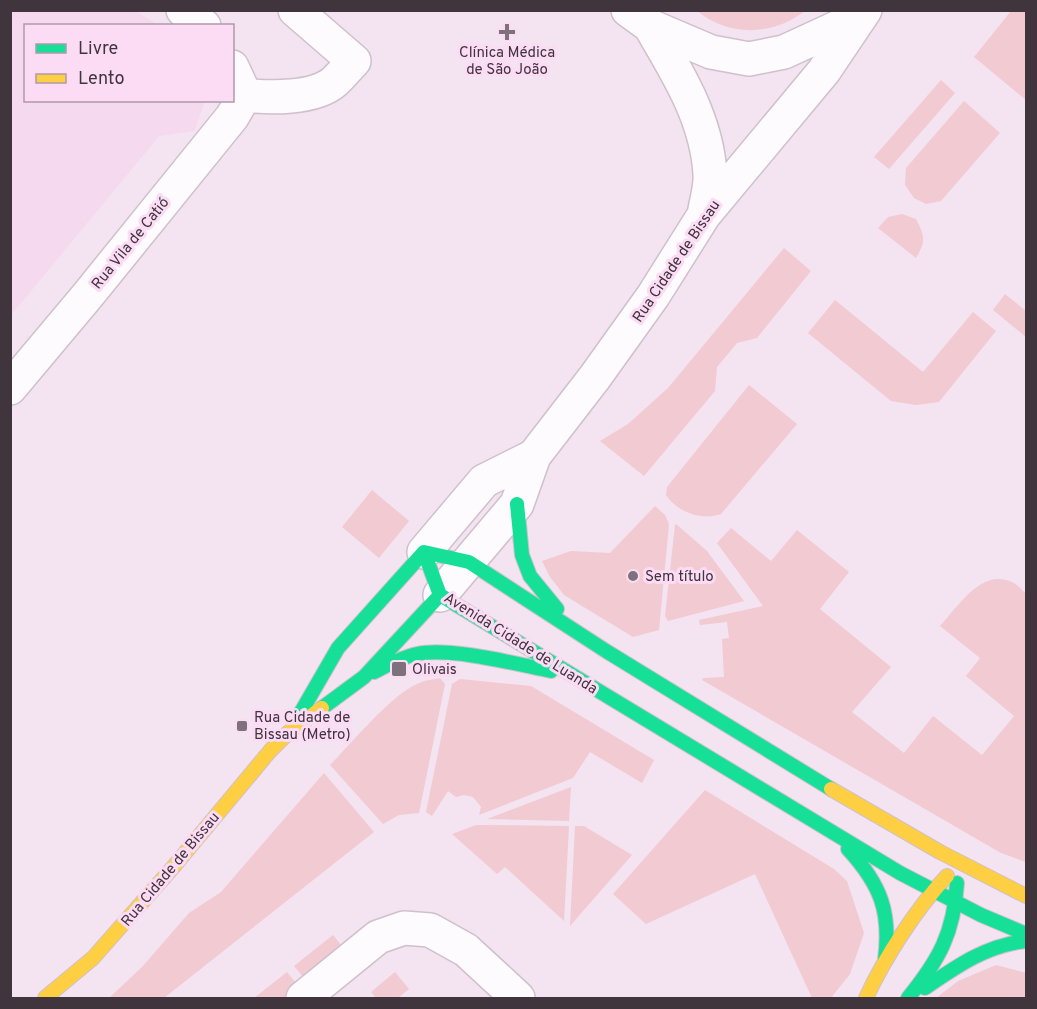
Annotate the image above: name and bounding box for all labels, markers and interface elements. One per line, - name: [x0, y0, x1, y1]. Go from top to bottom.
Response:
- marker: Clínica Médica de São João: [498, 23, 516, 41]
- legend: [24, 24, 234, 102]
- text: Livre: [78, 38, 118, 61]
- place label: Clínica Médica de São João: [459, 44, 555, 80]
- text: Lento: [78, 68, 124, 91]
- street label: Rua Vila de Catió: [88, 194, 174, 294]
- street label: Rua Cidade de Bissau: [629, 197, 725, 327]
- place label: Sem título: [645, 568, 714, 587]
- marker: Sem título: [626, 569, 640, 583]
- street label: Avenida Cidade de Luanda: [440, 589, 600, 699]
- marker: Olivais: [390, 660, 408, 678]
- place label: Olivais: [412, 661, 457, 680]
- place label: Rua Cidade de Bissau (Metro): [254, 709, 351, 745]
- marker: Rua Cidade de Bissau (Metro): [235, 719, 249, 733]
- street label: Rua Cidade de Bissau: [118, 809, 225, 931]

